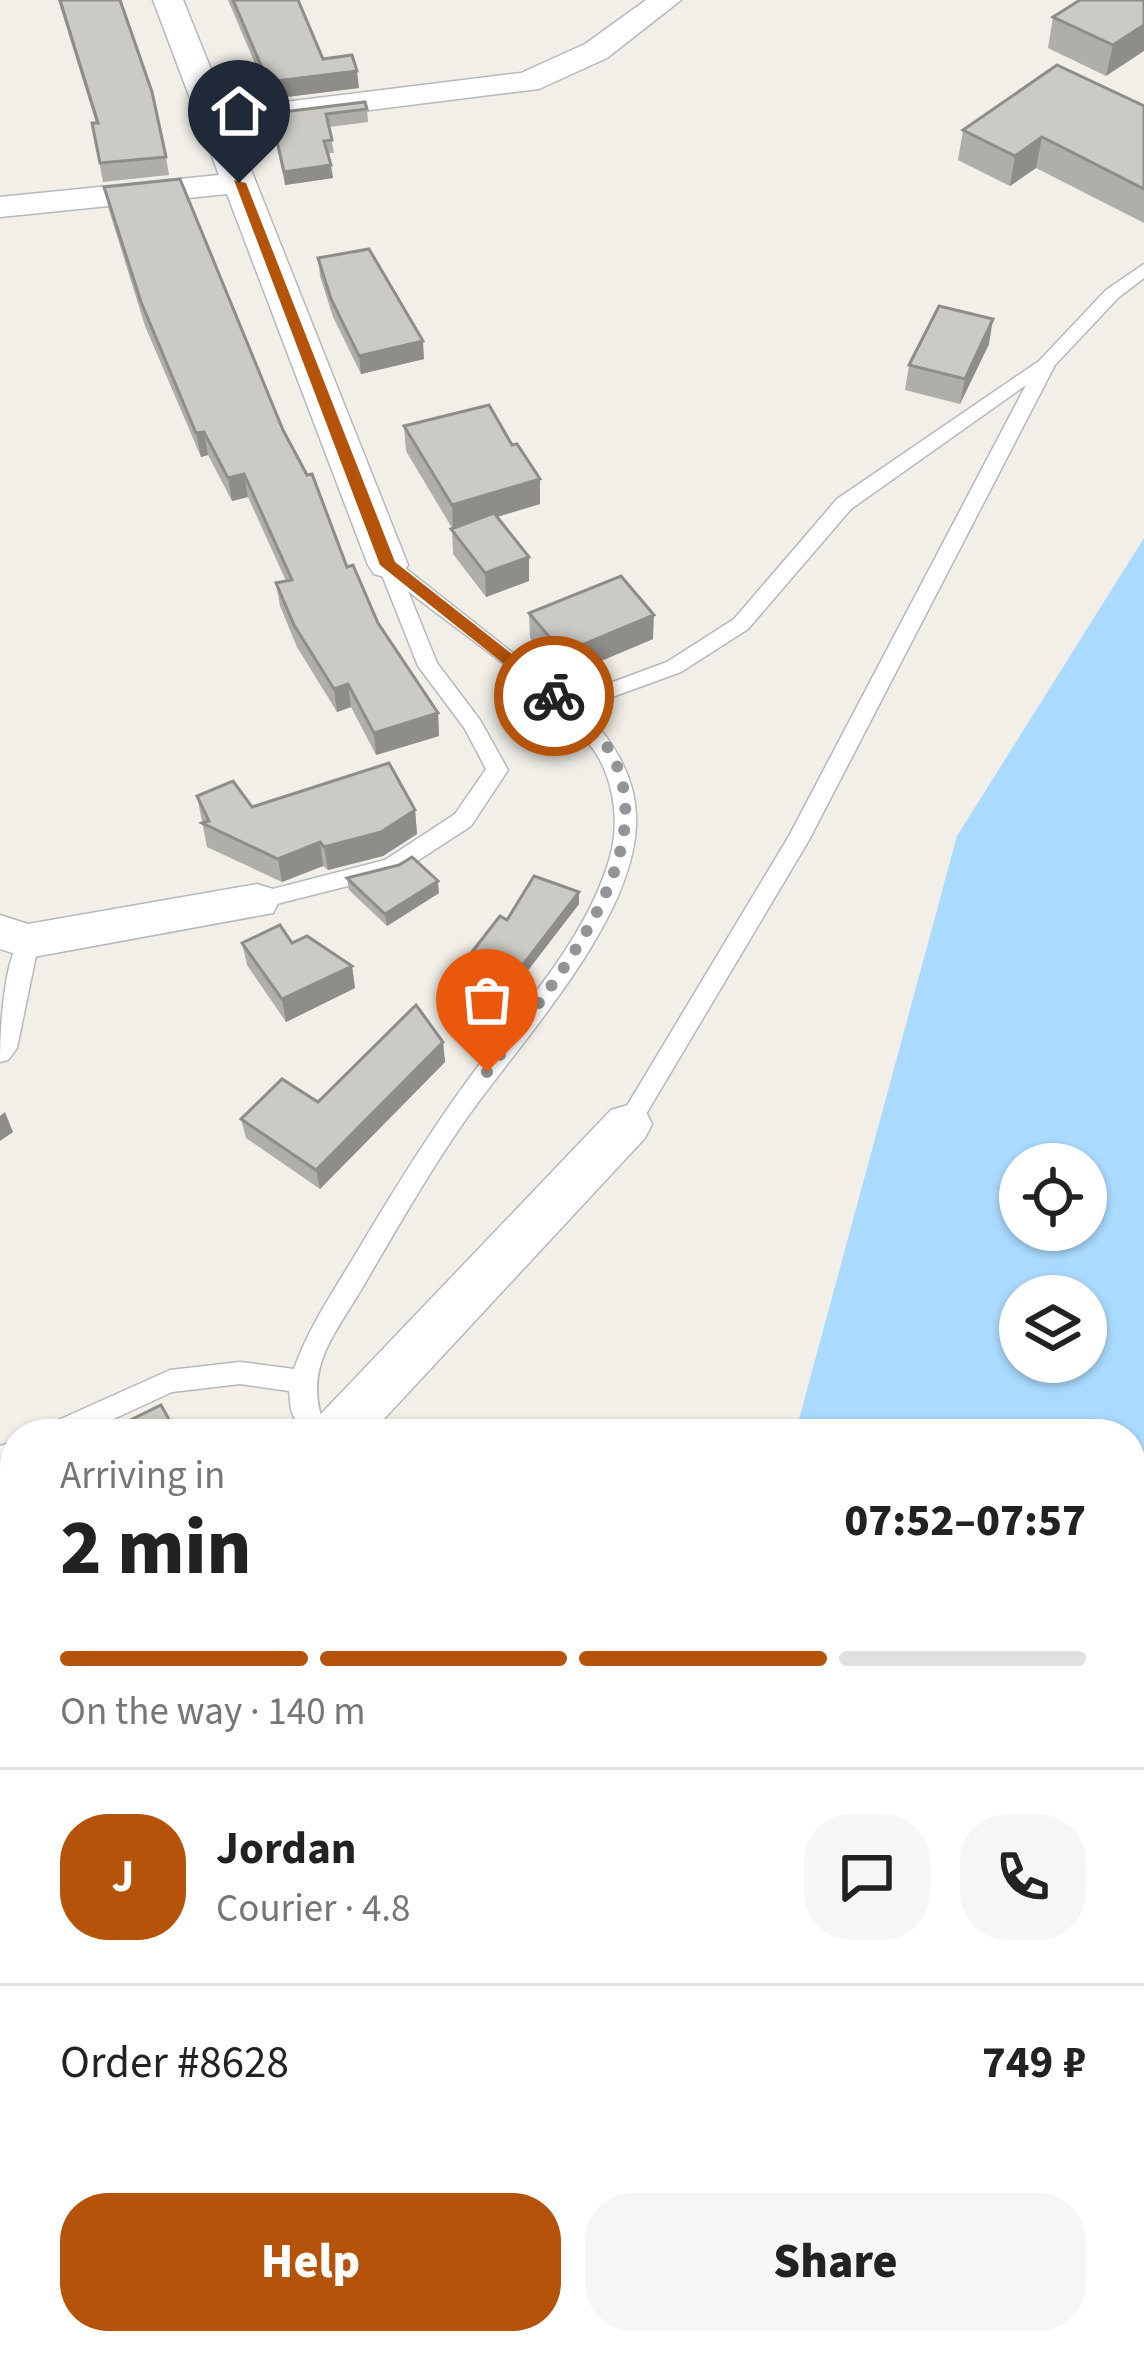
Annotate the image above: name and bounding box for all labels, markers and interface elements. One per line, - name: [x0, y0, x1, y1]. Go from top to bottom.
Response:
- pin: [188, 60, 290, 183]
- icon: home: [206, 78, 272, 144]
- courier: [494, 636, 614, 756]
- icon: bike: [521, 663, 587, 729]
- pin: [436, 949, 538, 1072]
- icon: bag: [454, 967, 520, 1033]
- map controls: [999, 1143, 1107, 1383]
- button: locate: [999, 1143, 1107, 1251]
- button: layers: [999, 1275, 1107, 1383]
- text: Arriving in: [60, 1448, 225, 1504]
- text: 07:52–07:57: [844, 1489, 1086, 1553]
- text: 2 min: [60, 1493, 252, 1604]
- text: On the way · 140 m: [60, 1684, 366, 1740]
- button: chat: [804, 1814, 930, 1940]
- button: phone: [960, 1814, 1086, 1940]
- text: Jordan: [216, 1817, 357, 1881]
- text: J: [112, 1845, 134, 1909]
- text: Courier · 4.8: [216, 1881, 410, 1937]
- text: Order #8628: [60, 2031, 289, 2095]
- text: 749 ₽: [982, 2031, 1086, 2095]
- button: Help: [60, 2193, 561, 2331]
- button: Share: [585, 2193, 1086, 2331]

